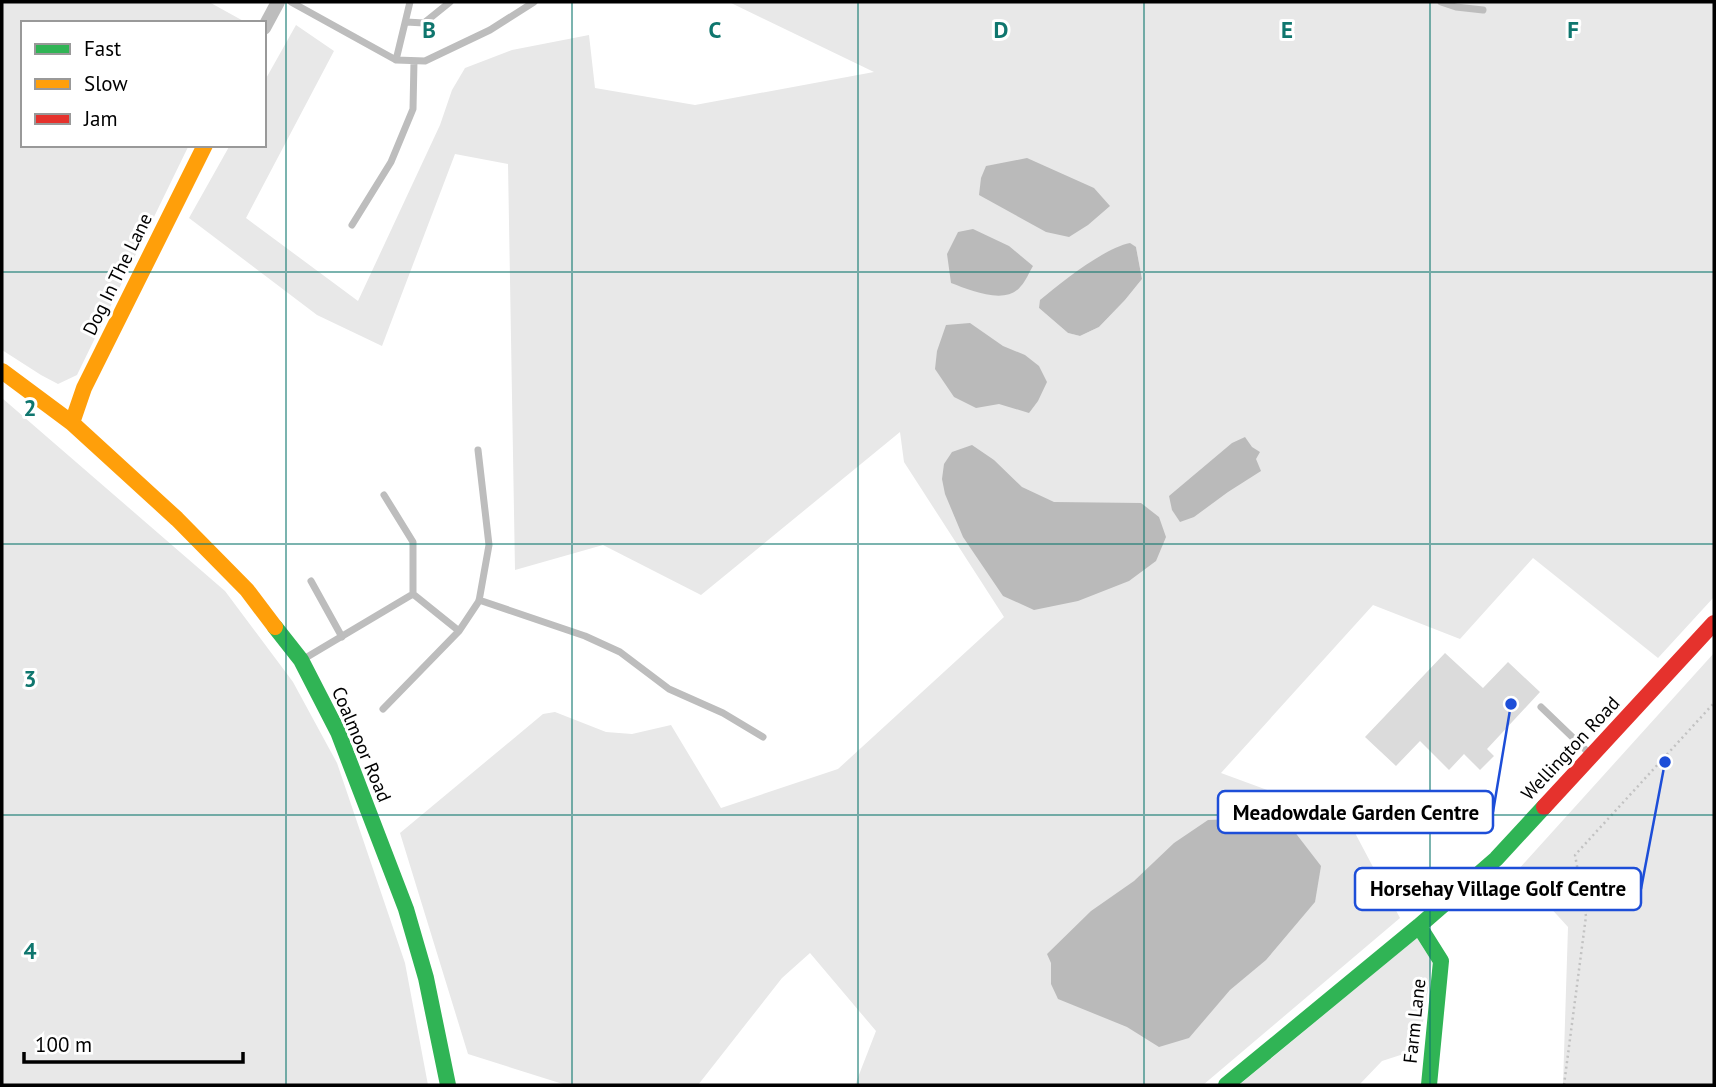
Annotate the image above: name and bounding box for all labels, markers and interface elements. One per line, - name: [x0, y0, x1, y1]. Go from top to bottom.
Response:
- text: B: [422, 15, 436, 44]
- text: C: [709, 15, 722, 44]
- text: D: [994, 15, 1008, 44]
- text: E: [1281, 15, 1293, 44]
- text: F: [1567, 15, 1579, 44]
- legend: [21, 21, 266, 147]
- text: Fast: [84, 35, 121, 62]
- text: Slow: [84, 70, 128, 97]
- text: Jam: [83, 105, 118, 132]
- street label: Dog In The Lane: [77, 209, 157, 339]
- text: 2: [23, 393, 37, 422]
- text: 3: [23, 664, 37, 693]
- street label: Coalmoor Road: [327, 683, 397, 805]
- street label: Wellington Road: [1516, 691, 1624, 805]
- callout: Meadowdale Garden Centre: [1218, 791, 1493, 833]
- text: Meadowdale Garden Centre: [1233, 799, 1479, 826]
- callout: Horsehay Village Golf Centre: [1355, 868, 1641, 910]
- text: Horsehay Village Golf Centre: [1370, 875, 1626, 902]
- text: 4: [23, 936, 37, 965]
- street label: Farm Lane: [1398, 977, 1430, 1065]
- scale bar: [24, 1020, 243, 1064]
- text: 100 m: [35, 1031, 92, 1058]

